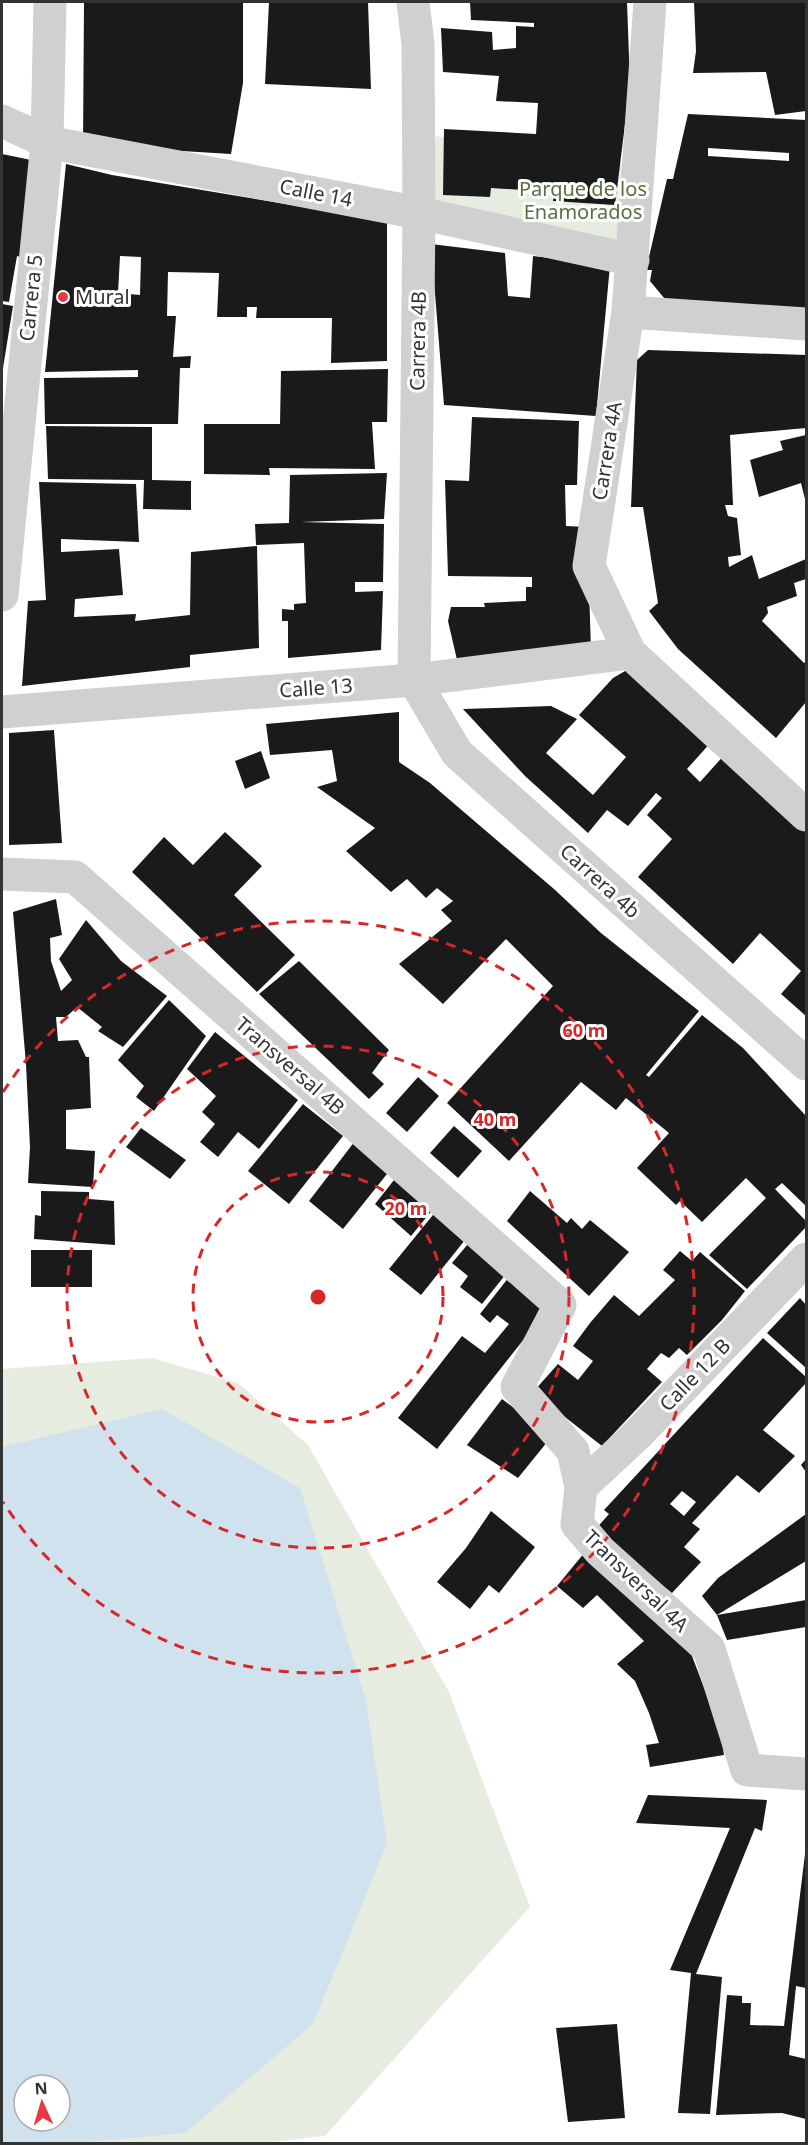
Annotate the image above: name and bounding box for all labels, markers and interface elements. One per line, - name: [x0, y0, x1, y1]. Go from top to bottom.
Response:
- street label: Calle 14: [277, 172, 355, 213]
- park label: Parque de los Enamorados: [519, 175, 647, 225]
- street label: Carrera 5: [13, 253, 48, 343]
- place label: Mural: [75, 283, 130, 310]
- marker: Mural: [56, 290, 70, 304]
- street label: Carrera 4B: [403, 291, 432, 391]
- street label: Carrera 4A: [585, 399, 628, 502]
- street label: Calle 13: [278, 671, 354, 704]
- street label: Carrera 4b: [554, 837, 646, 924]
- street label: Transversal 4B: [230, 1011, 351, 1121]
- text: 60 m: [563, 1018, 605, 1042]
- text: 40 m: [474, 1107, 516, 1131]
- text: 20 m: [385, 1196, 427, 1220]
- centre of rings: [308, 1287, 328, 1307]
- street label: Calle 12 B: [653, 1332, 736, 1417]
- street label: Transversal 4A: [578, 1524, 695, 1638]
- north arrow: [12, 2073, 72, 2133]
- text: N: [34, 2077, 48, 2099]

